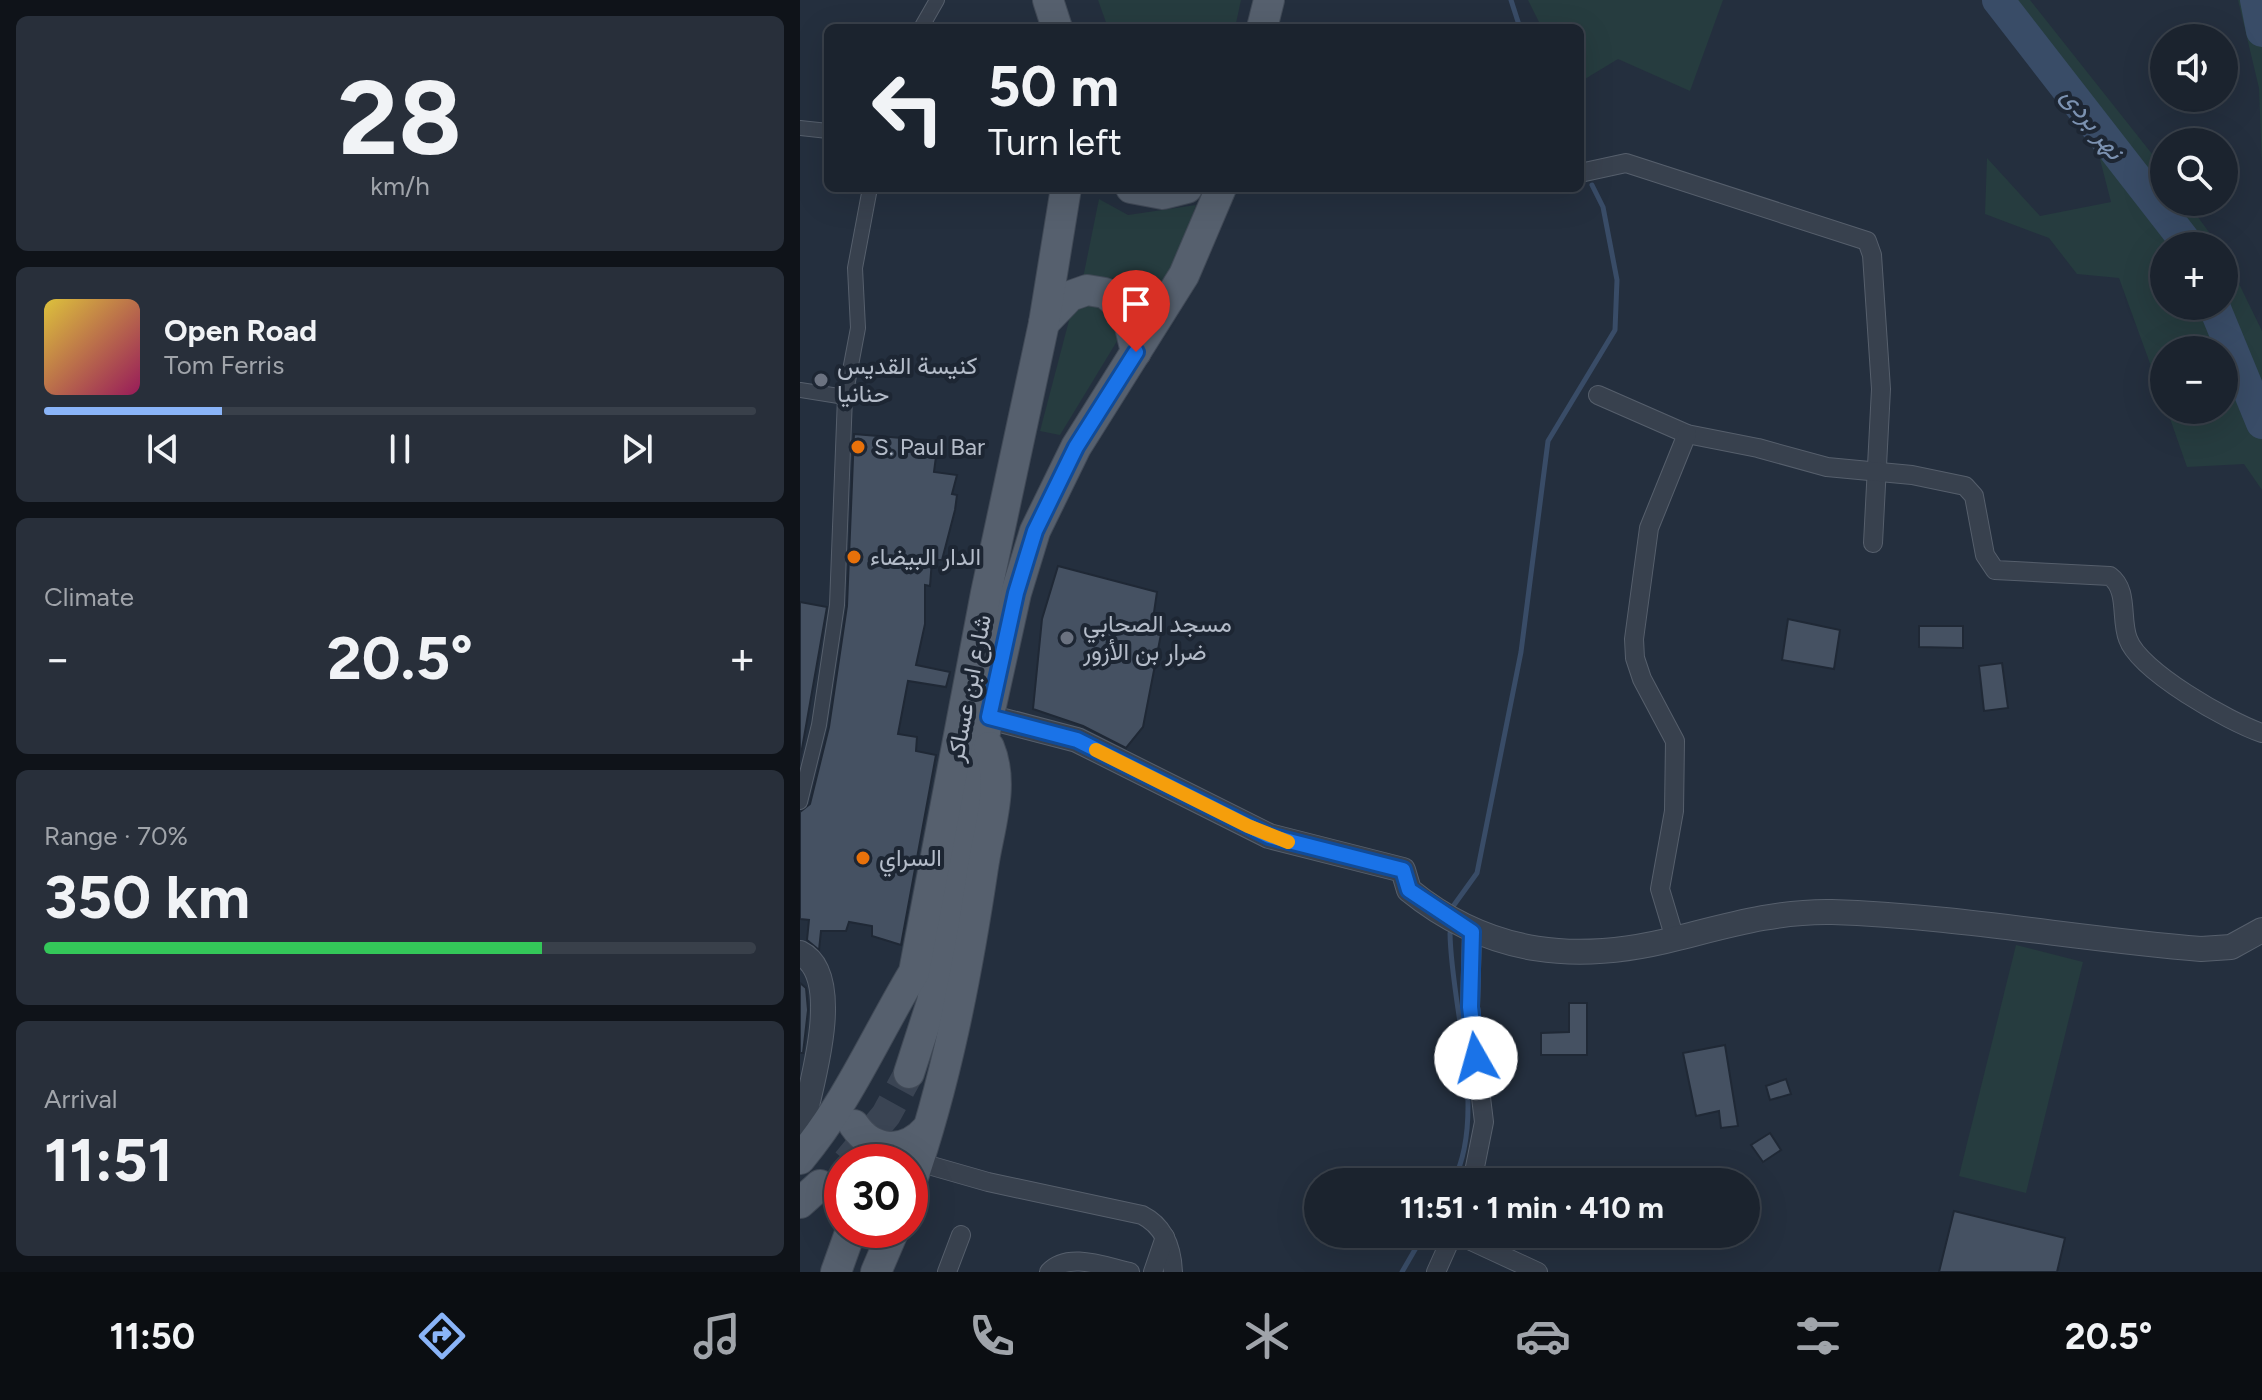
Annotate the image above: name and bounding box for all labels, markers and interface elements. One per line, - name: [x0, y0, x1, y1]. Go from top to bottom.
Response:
- map controls: [2150, 24, 2238, 424]
- button: sound: [2150, 24, 2238, 112]
- text: 50 m: [988, 53, 1119, 120]
- text: 28: [338, 55, 462, 180]
- icon: left: [856, 56, 960, 160]
- water label: نهر بردى: [2055, 80, 2132, 167]
- text: Turn left: [988, 121, 1122, 164]
- button: search: [2150, 128, 2238, 216]
- text: km/h: [370, 170, 430, 202]
- button: +: [2150, 232, 2238, 320]
- pin: [1102, 270, 1170, 352]
- icon: arrive: [1114, 282, 1158, 326]
- text: Open Road: [164, 312, 317, 349]
- button: −: [2150, 336, 2238, 424]
- text: Tom Ferris: [164, 349, 284, 381]
- place label: كنيسة القديس حنانيا: [837, 351, 977, 408]
- marker: كنيسة القديس حنانيا: [812, 371, 830, 389]
- icon: previous: [141, 427, 185, 471]
- icon: pause: [378, 427, 422, 471]
- icon: next: [615, 427, 659, 471]
- place label: S. Paul Bar: [874, 432, 985, 461]
- marker: S. Paul Bar: [849, 438, 867, 456]
- place label: الدار البيضاء: [870, 542, 981, 572]
- marker: الدار البيضاء: [845, 548, 863, 566]
- text: Climate: [44, 581, 134, 613]
- place label: مسجد الصحابي ضرار بن الأزور: [1082, 609, 1232, 667]
- street label: شارع ابن عساكر: [940, 612, 999, 765]
- text: 20.5°: [327, 622, 473, 694]
- marker: مسجد الصحابي ضرار بن الأزور: [1058, 629, 1076, 647]
- text: −: [44, 632, 71, 685]
- text: +: [729, 632, 756, 685]
- text: Range · 70%: [44, 820, 188, 852]
- place label: السراي: [879, 843, 942, 877]
- marker: السراي: [854, 849, 872, 867]
- text: 350 km: [44, 861, 250, 933]
- position arrow: [1434, 1016, 1518, 1100]
- text: Arrival: [44, 1083, 117, 1115]
- text: 11:51: [44, 1124, 173, 1196]
- speed limit sign: 30: [824, 1144, 928, 1248]
- text: 11:51 · 1 min · 410 m: [1400, 1189, 1664, 1226]
- icon: directions: [414, 1308, 470, 1364]
- icon: music: [689, 1308, 745, 1364]
- icon: phone: [964, 1308, 1020, 1364]
- icon: climate: [1239, 1308, 1295, 1364]
- icon: car: [1515, 1308, 1571, 1364]
- icon: filters: [1790, 1308, 1846, 1364]
- text: 11:50: [110, 1315, 195, 1358]
- text: 20.5°: [2065, 1315, 2152, 1358]

